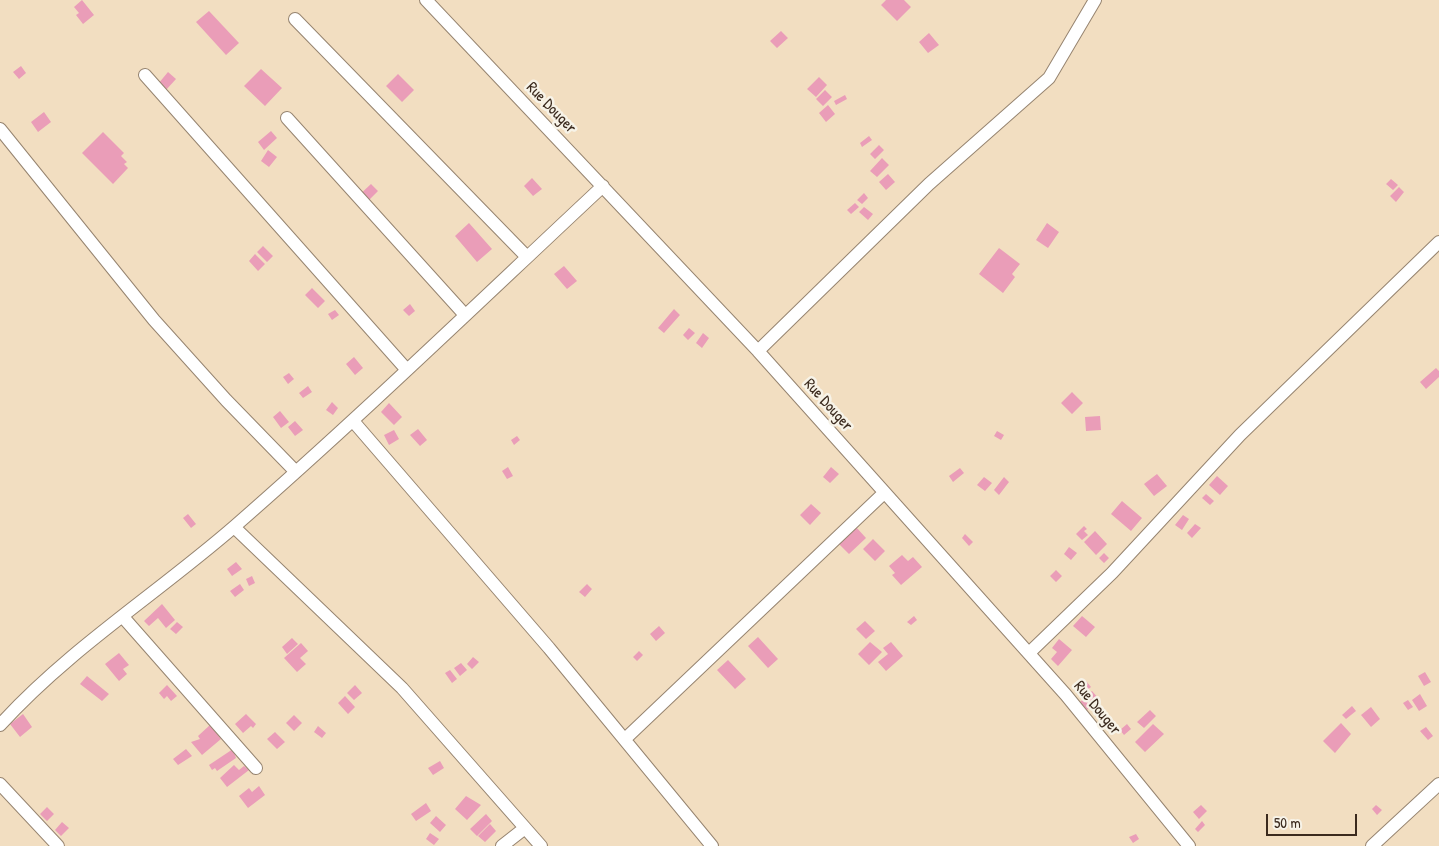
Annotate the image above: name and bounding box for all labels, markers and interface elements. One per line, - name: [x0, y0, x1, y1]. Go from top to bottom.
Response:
- street label: Rue Douger: [522, 78, 580, 138]
- street label: Rue Douger: [800, 375, 856, 435]
- street label: Rue Douger: [1069, 677, 1125, 739]
- scale bar: [1269, 804, 1360, 836]
- text: 50 m: [1274, 812, 1301, 833]

